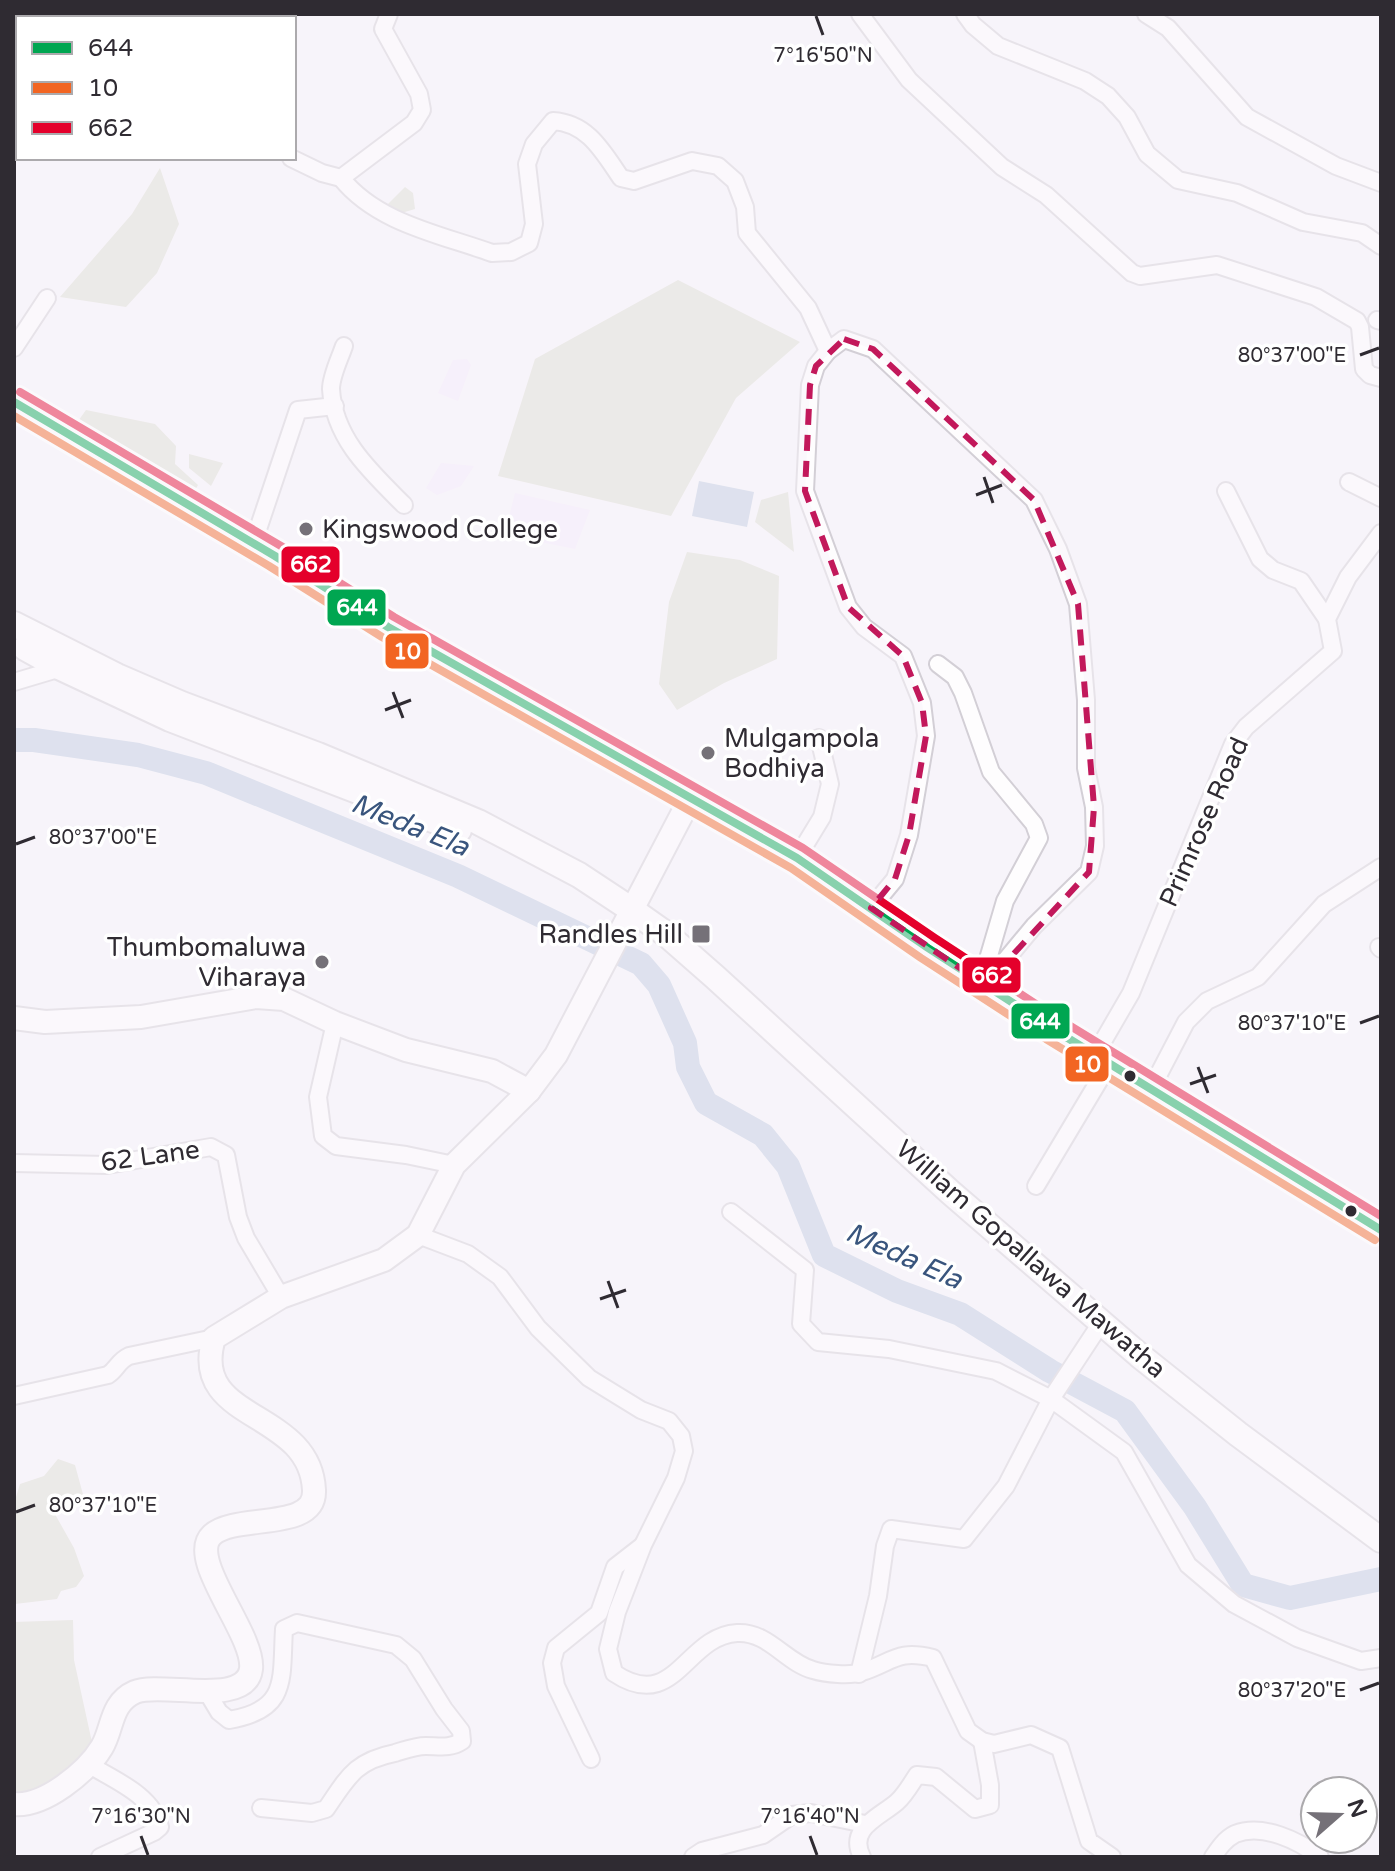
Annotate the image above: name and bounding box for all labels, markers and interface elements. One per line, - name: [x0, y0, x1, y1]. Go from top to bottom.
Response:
- legend: [16, 16, 296, 160]
- text: 644: [88, 34, 133, 63]
- text: 7°16'50"N: [773, 44, 873, 68]
- text: 10: [88, 74, 118, 103]
- text: 662: [88, 114, 133, 143]
- text: 80°37'00"E: [1238, 344, 1346, 368]
- place label: Kingswood College: [322, 514, 558, 545]
- marker: Kingswood College: [297, 520, 315, 538]
- line badge: 662: [280, 545, 341, 584]
- text: 662: [290, 552, 332, 578]
- line badge: 644: [326, 588, 387, 627]
- text: 644: [336, 595, 378, 621]
- line badge: 10: [384, 632, 430, 670]
- text: 10: [393, 639, 421, 665]
- place label: Mulgampola Bodhiya: [724, 723, 879, 784]
- street label: Primrose Road: [1153, 732, 1255, 912]
- marker: Mulgampola Bodhiya: [699, 744, 717, 762]
- water label: Meda Ela: [346, 786, 475, 864]
- text: 80°37'00"E: [49, 826, 157, 850]
- place label: Randles Hill: [538, 919, 683, 950]
- marker: Randles Hill: [690, 923, 712, 945]
- place label: Thumbomaluwa Viharaya: [107, 932, 306, 993]
- marker: Thumbomaluwa Viharaya: [313, 953, 331, 971]
- line badge: 662: [961, 956, 1022, 994]
- text: 662: [971, 963, 1013, 989]
- line badge: 644: [1010, 1002, 1071, 1040]
- text: 644: [1019, 1009, 1061, 1035]
- text: 80°37'10"E: [1238, 1012, 1346, 1036]
- line badge: 10: [1064, 1045, 1110, 1083]
- text: 10: [1073, 1052, 1101, 1078]
- unlabelled marker: [1122, 1068, 1138, 1084]
- street label: William Gopallawa Mawatha: [890, 1133, 1172, 1385]
- street label: 62 Lane: [99, 1134, 201, 1178]
- unlabelled marker: [1343, 1203, 1359, 1219]
- water label: Meda Ela: [841, 1215, 969, 1297]
- text: 80°37'10"E: [49, 1494, 157, 1518]
- text: 80°37'20"E: [1238, 1679, 1346, 1703]
- north arrow: [1299, 1775, 1379, 1855]
- text: N: [1342, 1796, 1372, 1821]
- text: 7°16'30"N: [91, 1805, 191, 1829]
- text: 7°16'40"N: [760, 1805, 860, 1829]

